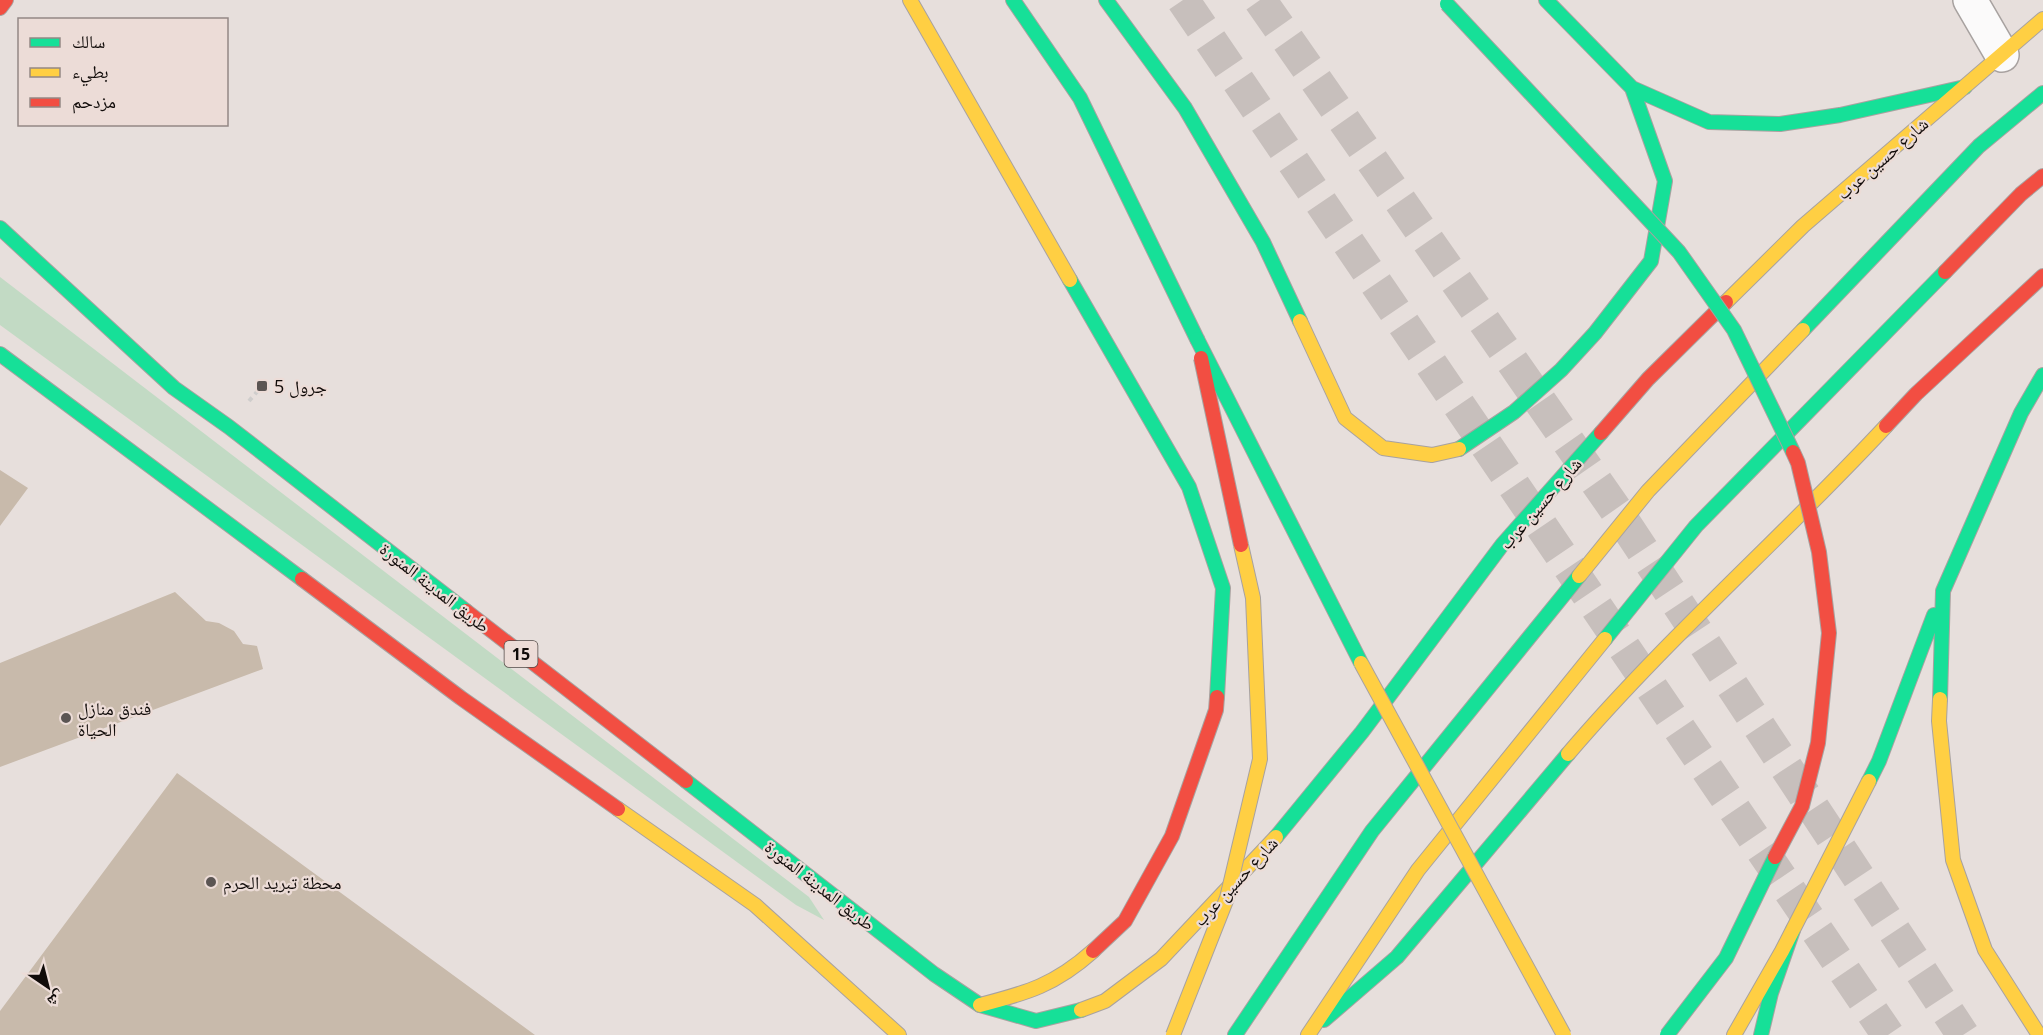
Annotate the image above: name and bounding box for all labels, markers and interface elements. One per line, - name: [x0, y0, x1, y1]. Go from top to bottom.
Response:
- legend: [18, 18, 228, 126]
- text: سالك: [72, 29, 105, 53]
- text: بطيء: [72, 59, 109, 87]
- text: مزدحم: [72, 89, 116, 114]
- street label: شارع حسين عرب: [1831, 111, 1933, 205]
- place label: جرول 5: [274, 374, 327, 398]
- marker: جرول 5: [255, 379, 269, 393]
- street label: شارع حسين عرب: [1493, 452, 1587, 554]
- street label: طريق المدينة المنورة: [375, 536, 495, 638]
- road number: 15: [504, 641, 538, 667]
- place label: فندق منازل الحياة: [78, 696, 151, 741]
- marker: فندق منازل الحياة: [59, 711, 73, 725]
- street label: شارع حسين عرب: [1187, 831, 1283, 931]
- street label: طريق المدينة المنورة: [760, 834, 880, 936]
- place label: محطة تبريد الحرم: [223, 870, 342, 895]
- marker: محطة تبريد الحرم: [204, 875, 218, 889]
- north arrow: [18, 957, 78, 1017]
- text: ش: [43, 985, 70, 1013]

